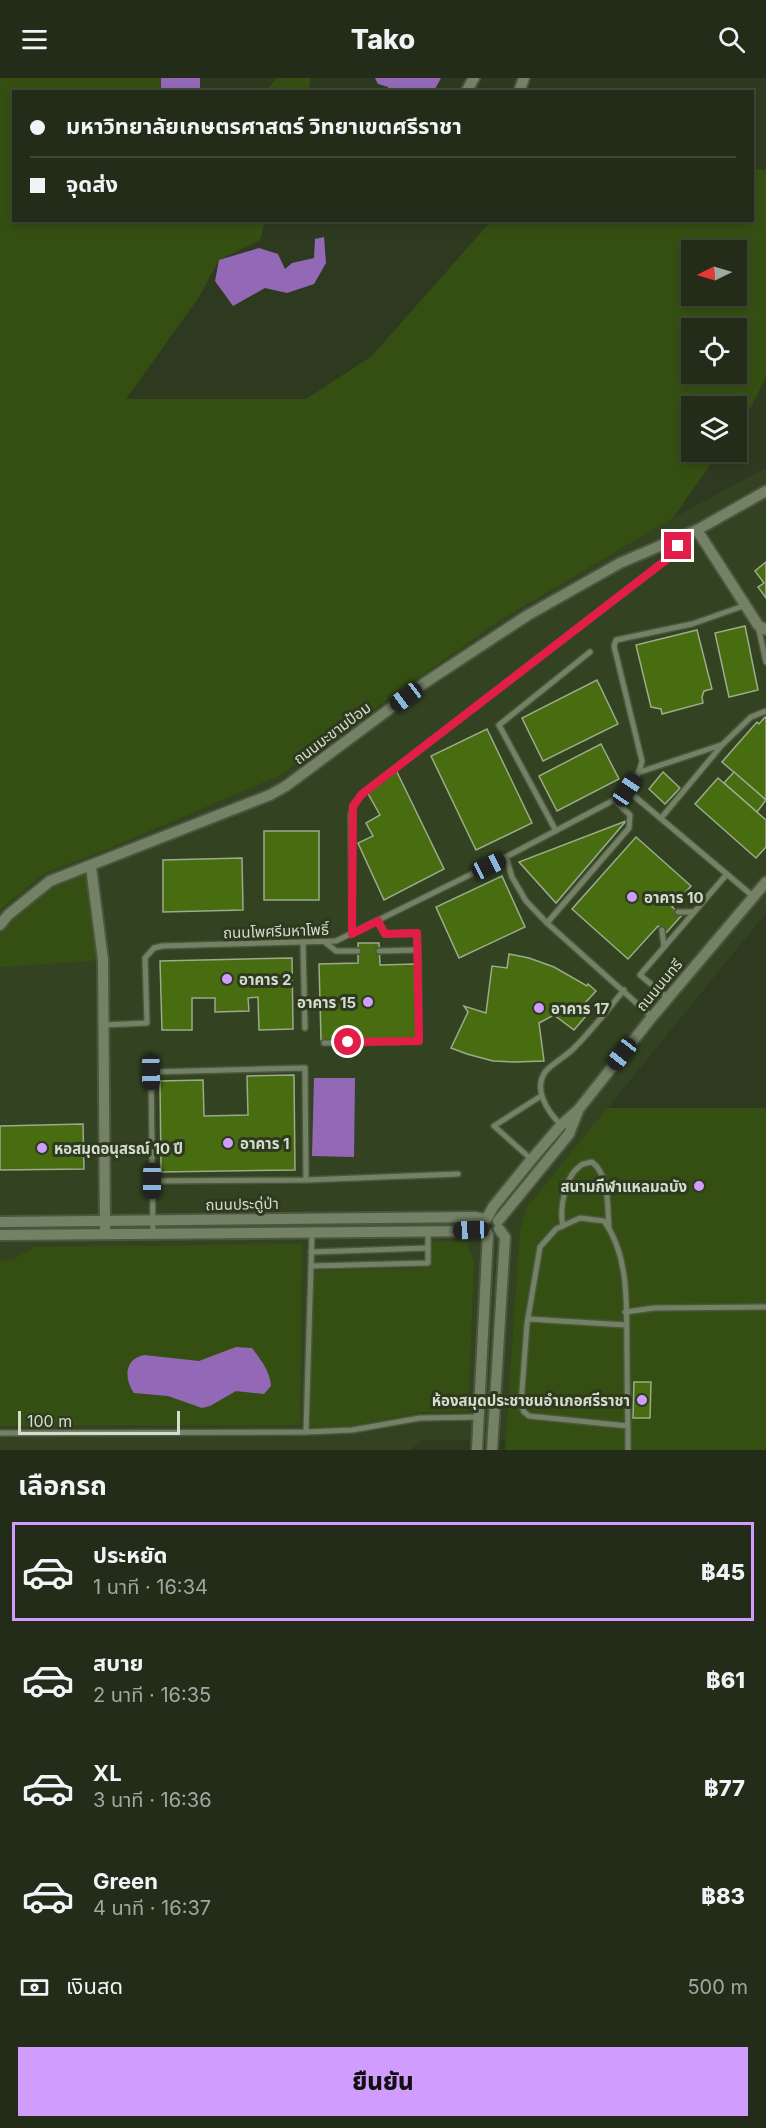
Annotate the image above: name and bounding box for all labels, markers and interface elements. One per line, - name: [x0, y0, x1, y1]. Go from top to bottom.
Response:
- icon: menu: [18, 23, 51, 56]
- text: Tako: [351, 23, 415, 56]
- icon: search: [715, 23, 748, 56]
- text: มหาวิทยาลัยเกษตรศาสตร์ วิทยาเขตศรีราชา: [66, 113, 462, 139]
- text: จุดส่ง: [66, 171, 118, 197]
- north arrow: [681, 240, 747, 306]
- map controls: [681, 240, 747, 462]
- button: locate: [681, 318, 747, 384]
- button: layers: [681, 396, 747, 462]
- route end: [664, 532, 691, 559]
- car: [386, 679, 426, 715]
- street label: ถนนมะขามป้อม: [290, 698, 374, 768]
- car: [609, 770, 645, 810]
- car: [469, 850, 509, 882]
- place label: อาคาร 10: [644, 888, 704, 907]
- marker: อาคาร 10: [625, 890, 639, 904]
- street label: ถนนโพศรีมหาโพธิ์: [223, 920, 330, 942]
- street label: ถนนนนทรี: [632, 955, 686, 1015]
- place label: อาคาร 2: [239, 970, 291, 989]
- marker: อาคาร 2: [220, 972, 234, 986]
- place label: อาคาร 15: [297, 993, 356, 1012]
- marker: อาคาร 15: [361, 995, 375, 1009]
- place label: อาคาร 17: [551, 999, 609, 1018]
- marker: อาคาร 17: [532, 1001, 546, 1015]
- route start: [334, 1028, 361, 1055]
- car: [604, 1034, 640, 1074]
- car: [142, 1054, 160, 1090]
- place label: อาคาร 1: [240, 1134, 289, 1153]
- marker: อาคาร 1: [221, 1136, 235, 1150]
- place label: หอสมุดอนุสรณ์ 10 ปี: [54, 1139, 183, 1158]
- marker: หอสมุดอนุสรณ์ 10 ปี: [35, 1141, 49, 1155]
- car: [143, 1163, 161, 1199]
- place label: สนามกีฬาแหลมฉบัง: [560, 1177, 687, 1196]
- marker: สนามกีฬาแหลมฉบัง: [692, 1179, 706, 1193]
- street label: ถนนประดู่ป่า: [205, 1194, 279, 1214]
- car: [453, 1220, 489, 1240]
- place label: ห้องสมุดประชาชนอำเภอศรีราชา: [432, 1391, 630, 1410]
- marker: ห้องสมุดประชาชนอำเภอศรีราชา: [635, 1393, 649, 1407]
- scale bar: [18, 1408, 180, 1436]
- text: 100 m: [27, 1411, 72, 1431]
- text: เลือกรถ: [18, 1469, 107, 1502]
- text: ประหยัด: [93, 1542, 168, 1568]
- icon: car: [21, 1545, 75, 1599]
- text: ฿45: [701, 1559, 745, 1585]
- text: 1 นาที · 16:34: [93, 1575, 208, 1599]
- text: สบาย: [93, 1650, 143, 1676]
- icon: car: [21, 1653, 75, 1707]
- text: ฿61: [706, 1667, 745, 1693]
- text: 2 นาที · 16:35: [93, 1683, 211, 1707]
- text: XL: [93, 1760, 122, 1786]
- icon: car: [21, 1761, 75, 1815]
- text: ฿77: [704, 1775, 745, 1801]
- text: 3 นาที · 16:36: [93, 1788, 212, 1812]
- text: Green: [93, 1868, 158, 1894]
- icon: car: [21, 1869, 75, 1923]
- text: ฿83: [701, 1883, 745, 1909]
- text: 4 นาที · 16:37: [93, 1896, 211, 1920]
- icon: cash: [18, 1971, 51, 2004]
- text: เงินสด: [66, 1973, 123, 1999]
- text: 500 m: [687, 1975, 748, 1999]
- button: ยืนยัน: [18, 2047, 748, 2116]

